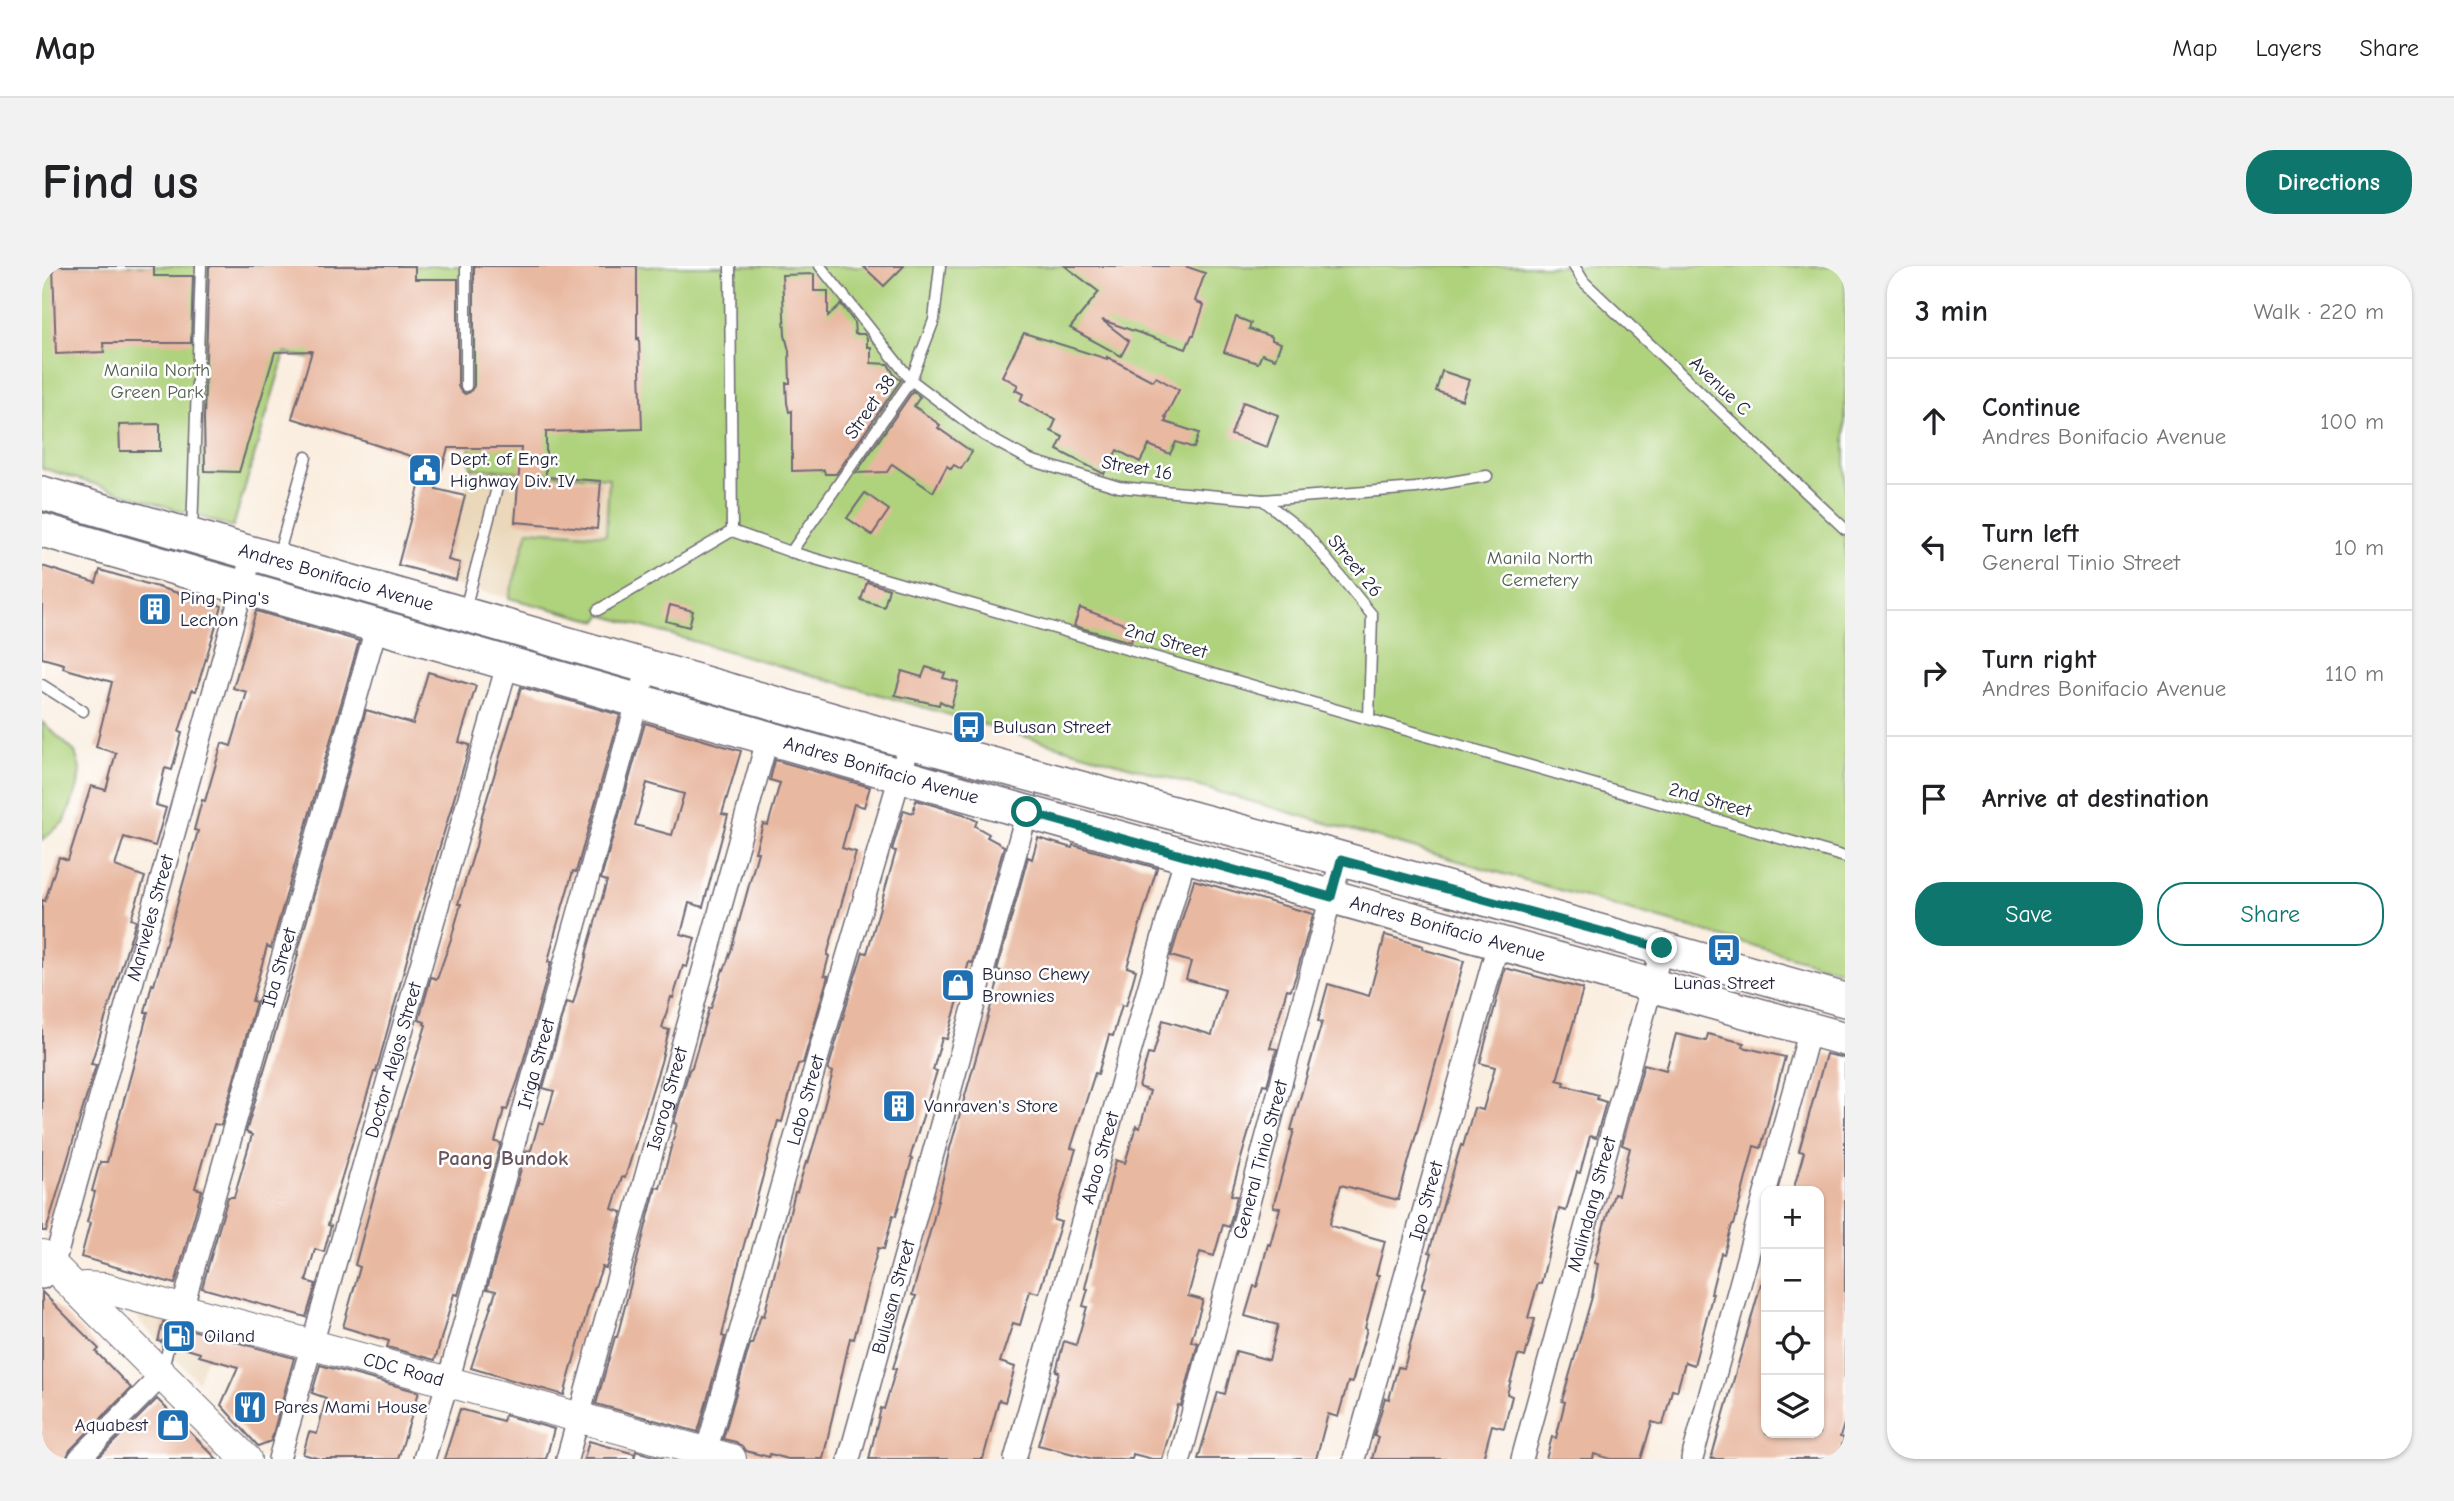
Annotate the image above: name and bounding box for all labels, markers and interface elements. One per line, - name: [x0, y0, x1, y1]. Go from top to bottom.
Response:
- text: Map: [35, 29, 96, 67]
- text: Map: [2172, 34, 2218, 62]
- text: Layers: [2256, 34, 2321, 62]
- text: Share: [2359, 34, 2419, 62]
- button: Directions: [2246, 150, 2412, 214]
- text: Find us: [42, 154, 198, 210]
- text: 3 min: [1915, 294, 1988, 329]
- text: Walk · 220 m: [2253, 298, 2384, 325]
- street label: Avenue C: [1685, 352, 1755, 420]
- park label: Manila North Green Park: [104, 359, 210, 403]
- street label: Street 38: [840, 371, 900, 443]
- text: Continue: [1982, 393, 2080, 423]
- icon: ahead: [1915, 402, 1953, 440]
- text: 100 m: [2320, 408, 2384, 435]
- text: Andres Bonifacio Avenue: [1982, 423, 2226, 450]
- place label: Dept. of Engr. Highway Div. IV: [450, 448, 576, 492]
- public building icon: Dept. of Engr. Highway Div. IV: [406, 451, 444, 489]
- street label: Street 16: [1100, 451, 1174, 485]
- text: Turn left: [1982, 519, 2079, 549]
- icon: left: [1915, 528, 1953, 566]
- street label: Street 26: [1323, 530, 1387, 602]
- text: 10 m: [2334, 534, 2384, 561]
- street label: Andres Bonifacio Avenue: [236, 539, 436, 616]
- park label: Manila North Cemetery: [1487, 547, 1593, 591]
- text: General Tinio Street: [1982, 549, 2180, 576]
- place label: Ping Ping's Lechon: [180, 587, 269, 631]
- building icon: Ping Ping's Lechon: [136, 590, 174, 628]
- street label: 2nd Street: [1122, 619, 1210, 663]
- text: Turn right: [1982, 645, 2096, 675]
- icon: right: [1915, 654, 1953, 692]
- text: 110 m: [2325, 660, 2384, 687]
- text: Andres Bonifacio Avenue: [1982, 675, 2226, 702]
- bus stop icon: Bulusan Street: [950, 708, 988, 746]
- place label: Bulusan Street: [993, 716, 1111, 738]
- street label: Andres Bonifacio Avenue: [781, 732, 981, 809]
- street label: 2nd Street: [1666, 778, 1754, 822]
- icon: arrive: [1915, 780, 1953, 818]
- text: Arrive at destination: [1982, 784, 2209, 814]
- route start: [1011, 796, 1042, 827]
- street label: Mariveles Street: [122, 852, 179, 984]
- button: Save: [1915, 882, 2143, 946]
- button: Share: [2157, 882, 2384, 946]
- street label: Andres Bonifacio Avenue: [1347, 891, 1548, 966]
- street label: Iba Street: [258, 925, 301, 1010]
- bus stop icon: Lunas Street: [1705, 931, 1743, 969]
- route end: [1646, 932, 1677, 963]
- place label: Bunso Chewy Brownies: [982, 963, 1090, 1007]
- shop icon: Bunso Chewy Brownies: [939, 966, 977, 1004]
- place label: Lunas Street: [1673, 972, 1775, 994]
- street label: Doctor Alejos Street: [361, 979, 427, 1141]
- street label: Iriga Street: [513, 1015, 560, 1112]
- street label: Isarog Street: [642, 1044, 692, 1153]
- street label: Labo Street: [782, 1052, 829, 1148]
- street label: General Tinio Street: [1229, 1077, 1293, 1242]
- building icon: Vanraven's Store: [880, 1087, 918, 1125]
- place label: Vanraven's Store: [924, 1095, 1058, 1117]
- street label: Abao Street: [1077, 1109, 1124, 1207]
- street label: Malindang Street: [1563, 1134, 1621, 1274]
- district label: Paang Bundok: [438, 1146, 569, 1170]
- street label: Ipo Street: [1405, 1158, 1448, 1243]
- map controls: [1761, 1186, 1824, 1438]
- button: +: [1761, 1186, 1824, 1249]
- street label: Bulusan Street: [867, 1237, 920, 1357]
- button: −: [1761, 1249, 1824, 1312]
- button: locate: [1761, 1312, 1824, 1375]
- fuel station icon: Oiland: [160, 1317, 198, 1355]
- place label: Oiland: [204, 1325, 255, 1347]
- street label: CDC Road: [361, 1348, 446, 1391]
- button: layers: [1761, 1375, 1824, 1438]
- restaurant icon: Pares Mami House: [231, 1388, 269, 1426]
- place label: Pares Mami House: [274, 1396, 428, 1418]
- shop icon: Aquabest: [154, 1406, 192, 1444]
- place label: Aquabest: [75, 1414, 149, 1436]

